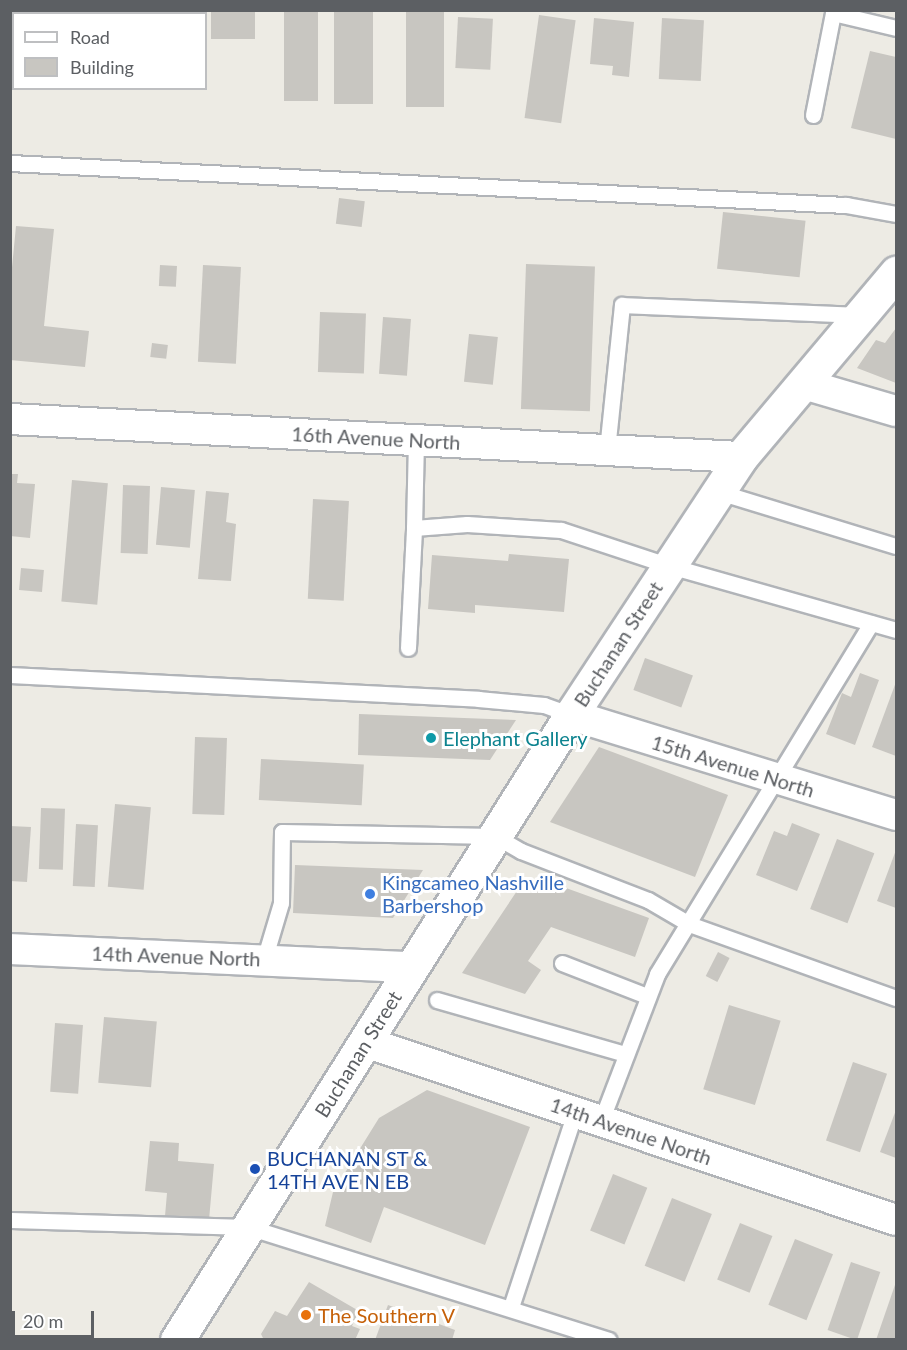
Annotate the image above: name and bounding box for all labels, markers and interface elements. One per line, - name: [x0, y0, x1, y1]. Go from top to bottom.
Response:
- legend: [12, 12, 207, 90]
- text: Road: [70, 26, 110, 48]
- text: Building: [70, 56, 134, 78]
- street label: 16th Avenue North: [291, 422, 461, 454]
- street label: Buchanan Street: [569, 577, 667, 711]
- place label: Elephant Gallery: [443, 726, 587, 750]
- street label: 15th Avenue North: [648, 730, 818, 802]
- marker: Elephant Gallery: [424, 731, 438, 745]
- place label: Kingcameo Nashville Barbershop: [382, 870, 564, 917]
- marker: Kingcameo Nashville Barbershop: [363, 887, 377, 901]
- street label: 14th Avenue North: [91, 941, 261, 971]
- street label: Buchanan Street: [310, 986, 406, 1122]
- street label: 14th Avenue North: [547, 1092, 715, 1170]
- place label: BUCHANAN ST & 14TH AVE N EB: [267, 1146, 428, 1193]
- marker: BUCHANAN ST & 14TH AVE N EB: [248, 1162, 262, 1176]
- scale bar: [15, 1299, 98, 1337]
- place label: The Southern V: [318, 1303, 456, 1327]
- marker: The Southern V: [299, 1308, 313, 1322]
- text: 20 m: [23, 1310, 63, 1332]

